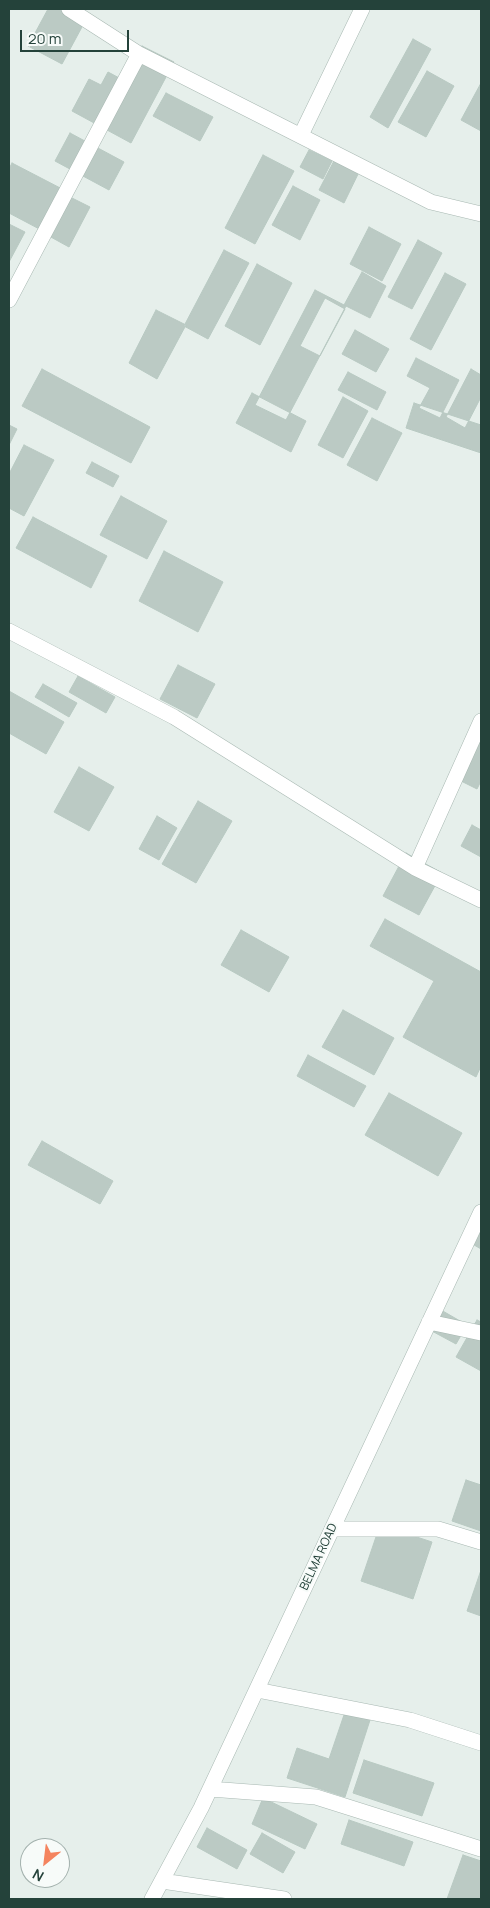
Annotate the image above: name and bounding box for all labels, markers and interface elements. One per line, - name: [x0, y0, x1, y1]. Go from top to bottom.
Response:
- scale bar: [22, 20, 131, 52]
- text: 20 m: [28, 28, 61, 49]
- street label: BELMA ROAD: [297, 1521, 341, 1593]
- north arrow: [20, 1838, 70, 1888]
- text: N: [29, 1865, 47, 1886]

